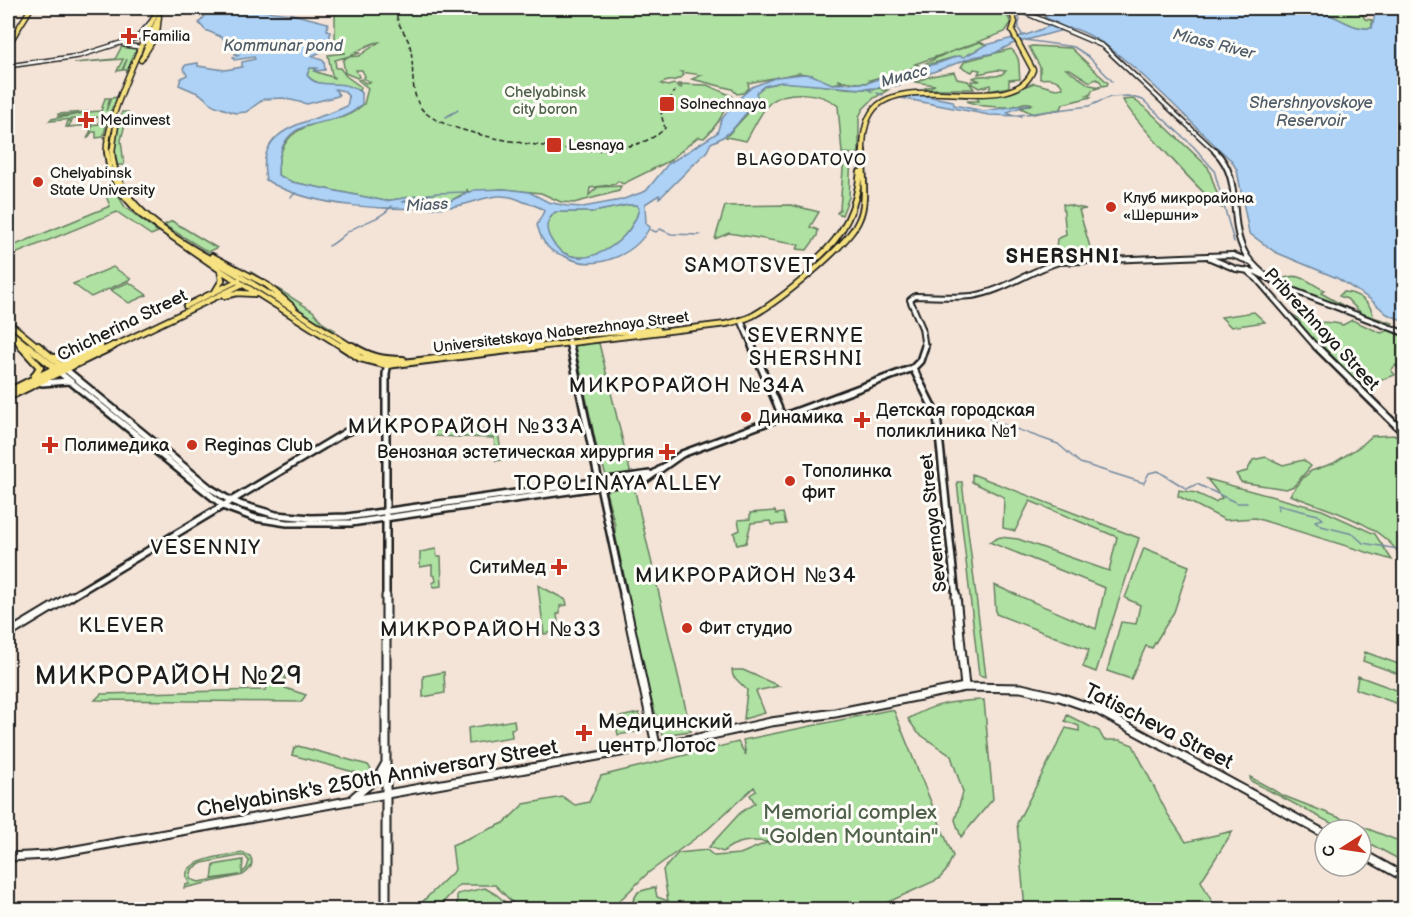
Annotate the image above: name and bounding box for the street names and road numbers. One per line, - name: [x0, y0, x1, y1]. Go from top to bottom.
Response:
- street label: Pribrezhnaya Street: [1260, 264, 1384, 395]
- street label: Chicherina Street: [54, 285, 191, 366]
- street label: Universitetskaya Naberezhnaya Street: [432, 307, 690, 358]
- street label: Severnaya Street: [916, 452, 951, 593]
- street label: Tatischeva Street: [1080, 678, 1238, 775]
- street label: Chelyabinsk's 250th Anniversary Street: [195, 734, 560, 823]

